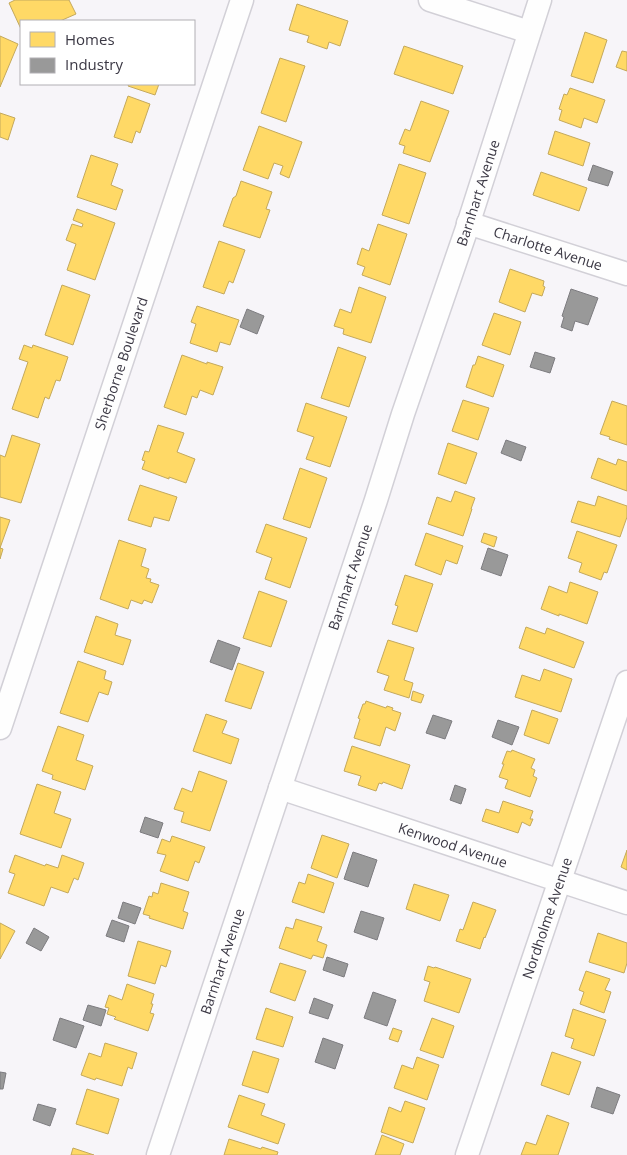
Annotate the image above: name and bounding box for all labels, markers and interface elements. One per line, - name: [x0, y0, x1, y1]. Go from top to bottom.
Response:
- legend: [20, 20, 195, 85]
- text: Homes: [65, 29, 115, 49]
- text: Industry: [65, 54, 123, 74]
- street label: Barnhart Avenue: [452, 137, 504, 248]
- street label: Charlotte Avenue: [491, 222, 605, 275]
- street label: Sherborne Boulevard: [90, 294, 152, 433]
- street label: Barnhart Avenue: [323, 521, 376, 633]
- street label: Kenwood Avenue: [396, 818, 510, 872]
- street label: Nordholme Avenue: [517, 855, 576, 981]
- street label: Barnhart Avenue: [195, 906, 248, 1017]

